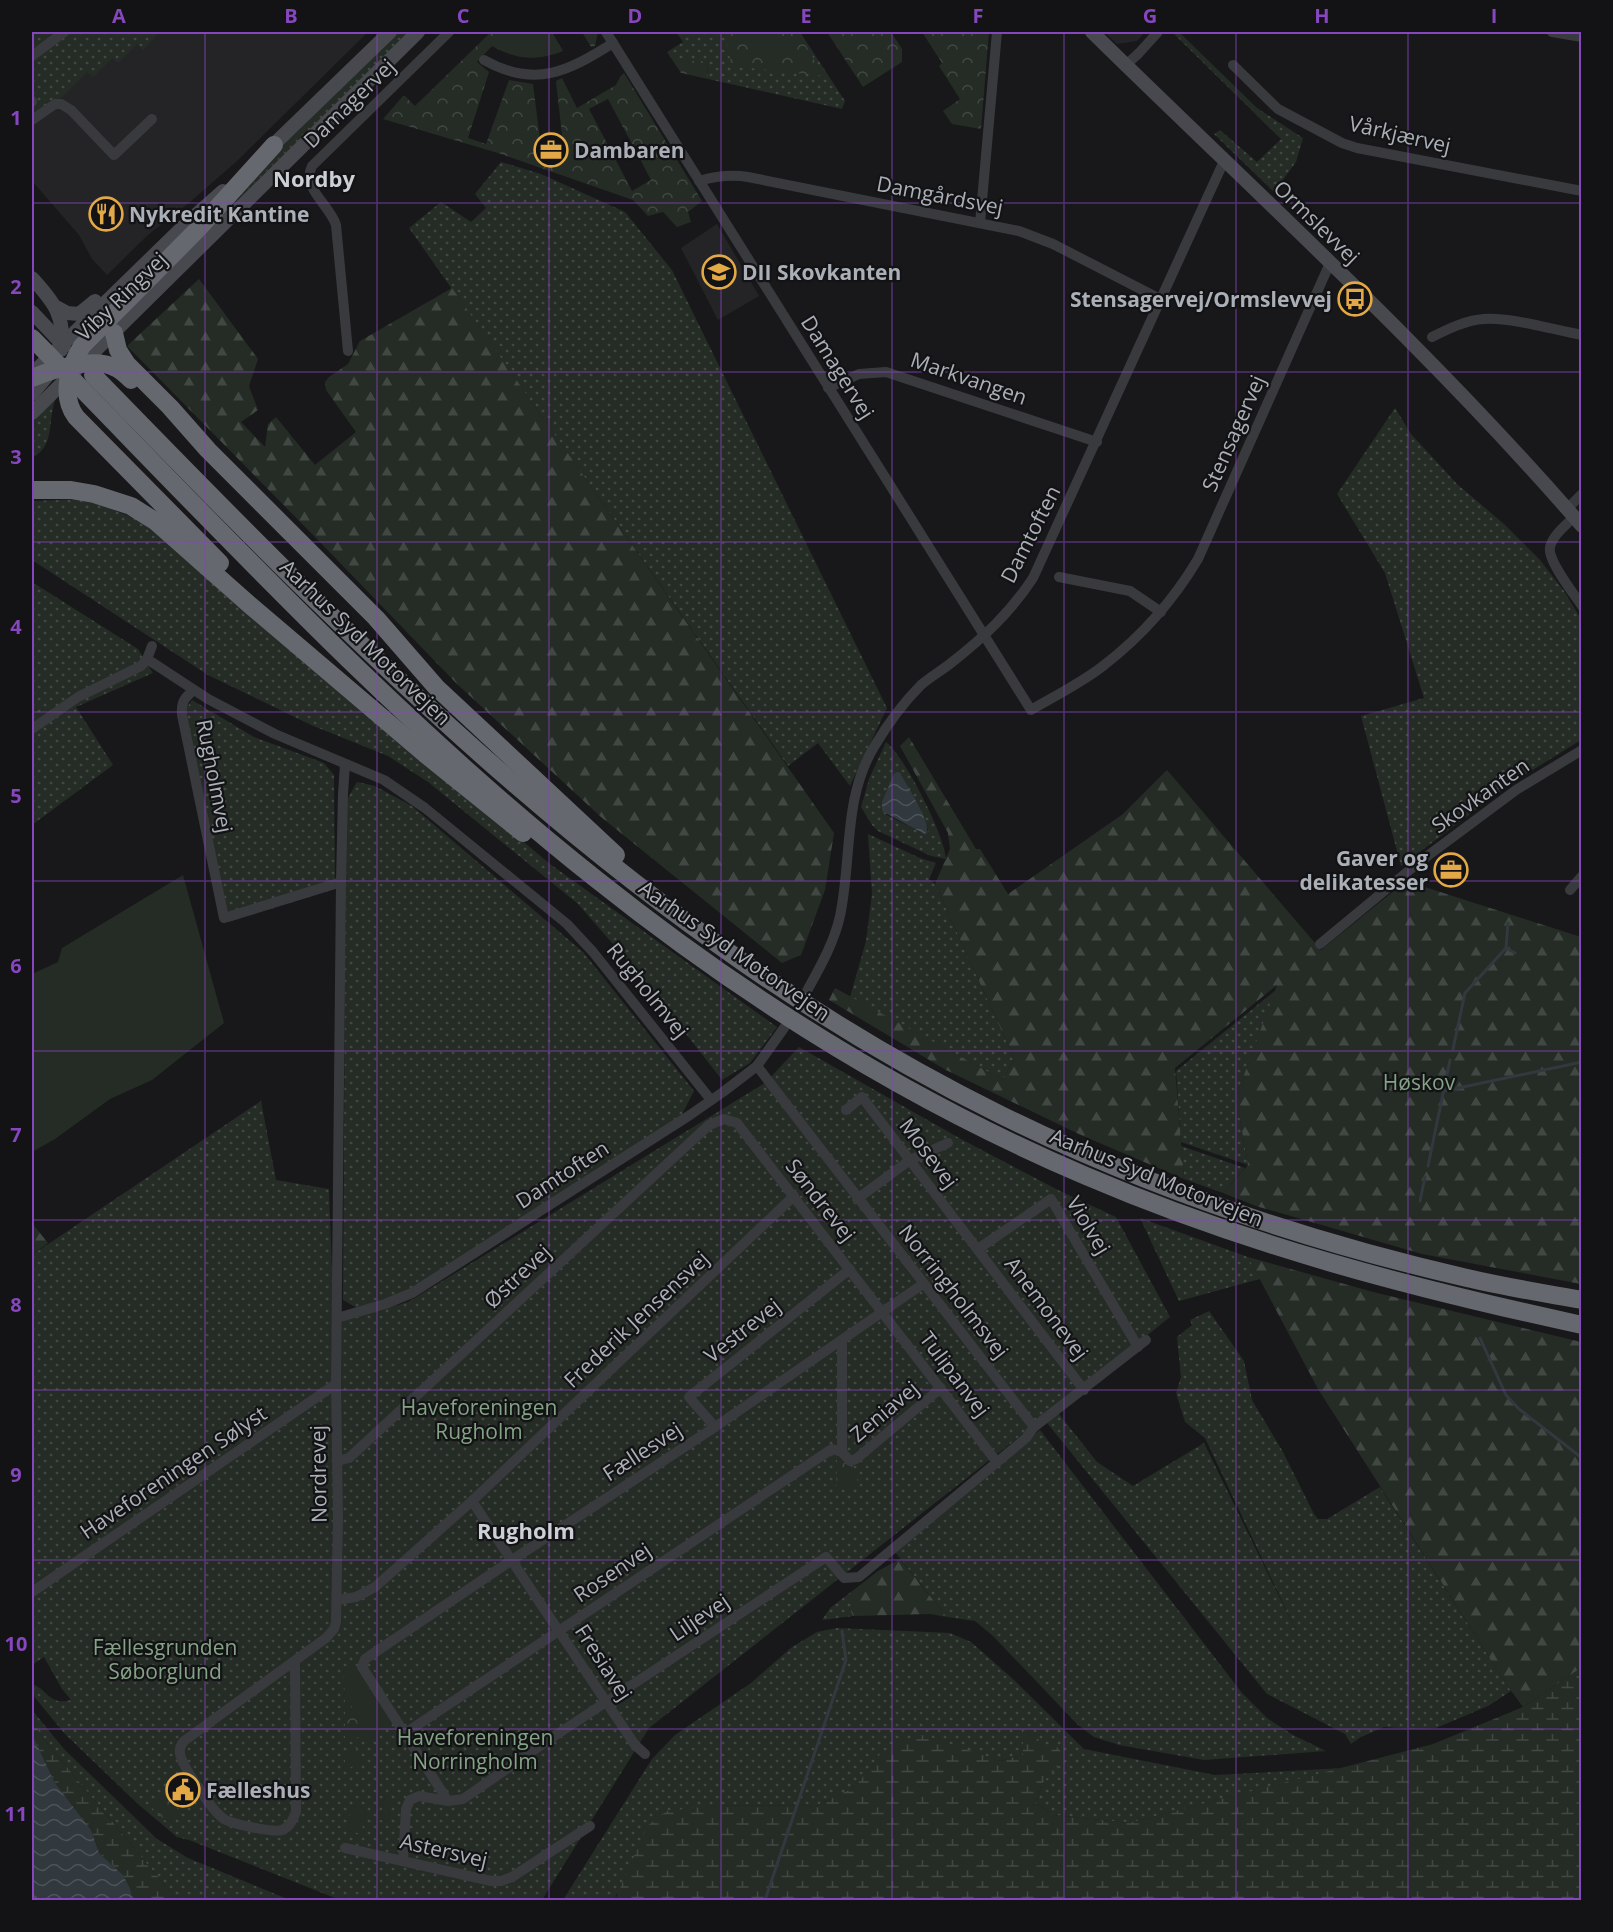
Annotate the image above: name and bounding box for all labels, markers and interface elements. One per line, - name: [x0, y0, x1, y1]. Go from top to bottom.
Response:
- text: A: [112, 2, 126, 29]
- text: B: [284, 2, 298, 29]
- text: C: [457, 2, 470, 29]
- text: D: [628, 2, 642, 29]
- text: E: [800, 2, 812, 29]
- text: F: [973, 2, 983, 29]
- text: G: [1143, 2, 1157, 29]
- text: H: [1314, 2, 1330, 29]
- text: I: [1491, 2, 1497, 29]
- street label: Damagervej: [297, 52, 401, 154]
- text: 1: [10, 104, 22, 131]
- street label: Vårkjærvej: [1346, 109, 1454, 159]
- office icon: Dambaren: [533, 132, 569, 168]
- place label: Dambaren: [574, 136, 685, 164]
- district label: Nordby: [273, 163, 355, 193]
- street label: Damgårdsvej: [874, 169, 1006, 221]
- street label: Ormslevvej: [1268, 174, 1366, 270]
- restaurant icon: Nykredit Kantine: [88, 196, 124, 232]
- place label: Nykredit Kantine: [129, 200, 309, 228]
- street label: Viby Ringvej: [69, 245, 173, 347]
- school or university icon: DII Skovkanten: [701, 254, 737, 290]
- place label: DII Skovkanten: [742, 258, 901, 286]
- text: 2: [10, 273, 22, 300]
- bus stop icon: Stensagervej/Ormslevvej: [1337, 281, 1373, 317]
- place label: Stensagervej/Ormslevvej: [1070, 285, 1332, 313]
- street label: Damagervej: [795, 310, 881, 424]
- street label: Markvangen: [907, 345, 1031, 411]
- street label: Stensagervej: [1195, 370, 1271, 496]
- text: 3: [10, 443, 22, 470]
- street label: Damtoften: [994, 481, 1066, 587]
- street label: Aarhus Syd Motorvejen: [274, 553, 458, 731]
- text: 4: [10, 613, 22, 640]
- street label: Rugholmvej: [190, 717, 240, 835]
- street label: Skovkanten: [1426, 751, 1534, 839]
- text: 5: [10, 782, 22, 809]
- place label: Gaver og delikatesser: [1299, 844, 1428, 896]
- office icon: Gaver og delikatesser: [1433, 852, 1469, 888]
- street label: Aarhus Syd Motorvejen: [634, 873, 836, 1027]
- street label: Rugholmvej: [601, 936, 695, 1044]
- text: 6: [10, 952, 22, 979]
- park label: Høskov: [1383, 1068, 1456, 1096]
- street label: Mosevej: [893, 1112, 965, 1194]
- text: 7: [10, 1121, 22, 1148]
- street label: Aarhus Syd Motorvejen: [1046, 1121, 1268, 1233]
- street label: Damtoften: [510, 1133, 614, 1215]
- street label: Søndrevej: [780, 1153, 862, 1247]
- street label: Violvej: [1061, 1191, 1117, 1259]
- street label: Norringholmsvej: [893, 1218, 1015, 1364]
- street label: Østrevej: [478, 1238, 556, 1314]
- street label: Frederik Jensensvej: [557, 1244, 715, 1394]
- street label: Anemonevej: [999, 1251, 1095, 1365]
- text: 8: [10, 1291, 22, 1318]
- street label: Vestrevej: [698, 1291, 786, 1369]
- street label: Tulipanvej: [914, 1326, 996, 1422]
- street label: Zeniavej: [844, 1374, 924, 1448]
- park label: Haveforeningen Rugholm: [401, 1393, 557, 1445]
- street label: Haveforeningen Sølyst: [74, 1399, 272, 1545]
- street label: Fællesvej: [597, 1415, 687, 1487]
- street label: Nordrevej: [303, 1425, 333, 1523]
- text: 9: [10, 1461, 22, 1488]
- district label: Rugholm: [477, 1515, 575, 1545]
- street label: Rosenvej: [568, 1536, 656, 1608]
- street label: Liljevej: [664, 1587, 734, 1647]
- street label: Fresiavej: [569, 1618, 639, 1706]
- text: 10: [5, 1630, 27, 1657]
- park label: Fællesgrunden Søborglund: [93, 1633, 237, 1685]
- park label: Haveforeningen Norringholm: [397, 1723, 553, 1775]
- public building icon: Fælleshus: [165, 1772, 201, 1808]
- place label: Fælleshus: [206, 1776, 311, 1804]
- text: 11: [5, 1800, 27, 1827]
- street label: Astersvej: [398, 1826, 490, 1874]

